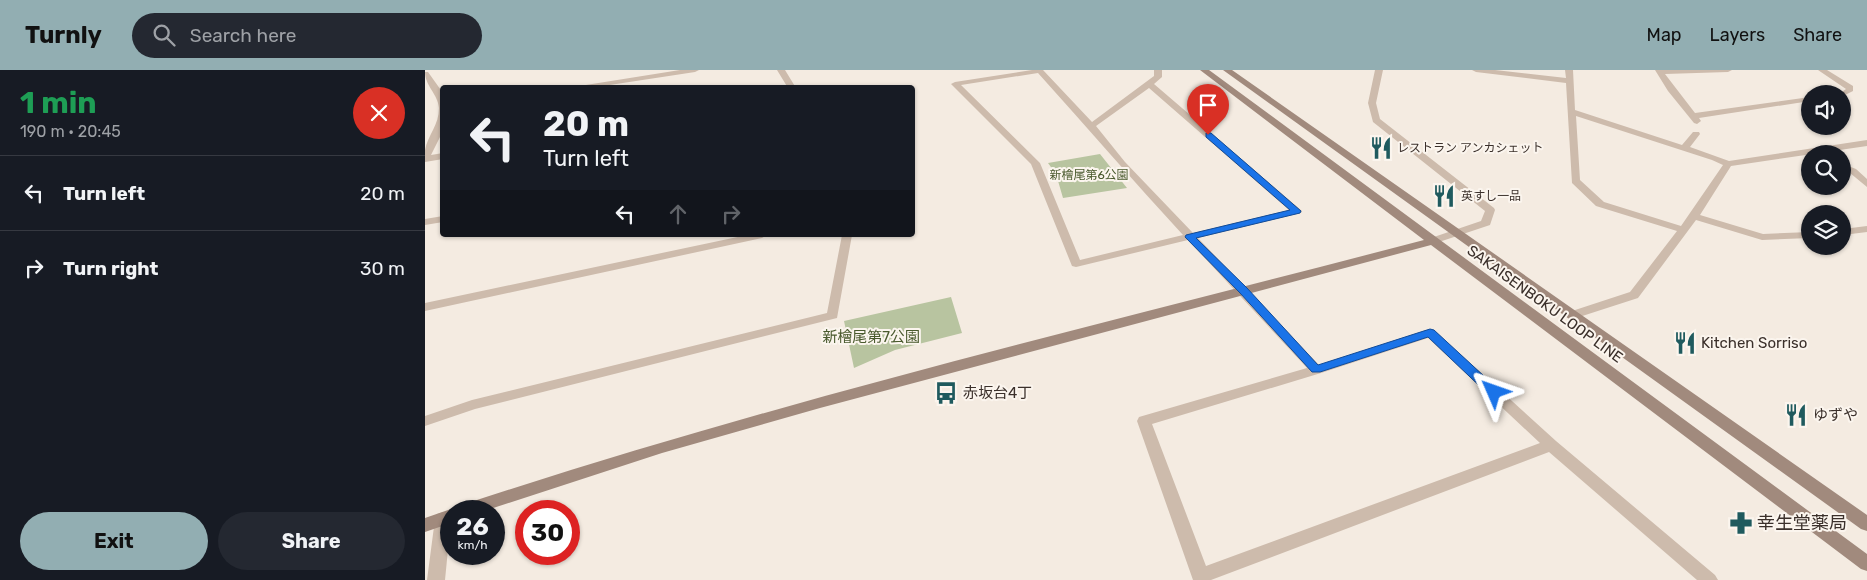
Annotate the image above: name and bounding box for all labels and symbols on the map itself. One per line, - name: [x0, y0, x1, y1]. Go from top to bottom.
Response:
- pin: [1187, 84, 1229, 135]
- restaurant icon: レストラン アンカシェット: [1368, 135, 1394, 161]
- place label: レストラン アンカシェット: [1397, 141, 1543, 155]
- park label: 新檜尾第6公園: [1049, 168, 1129, 182]
- restaurant icon: 英すし一品: [1431, 183, 1457, 209]
- place label: 英すし一品: [1461, 189, 1521, 203]
- street label: SAKAISENBOKU LOOP LINE: [1464, 241, 1626, 367]
- park label: 新檜尾第7公園: [822, 328, 920, 346]
- restaurant icon: Kitchen Sorriso: [1672, 330, 1698, 356]
- place label: Kitchen Sorriso: [1701, 334, 1807, 352]
- position arrow: [1467, 365, 1519, 417]
- bus stop icon: 赤坂台4丁: [933, 380, 959, 406]
- place label: 赤坂台4丁: [963, 384, 1032, 402]
- restaurant icon: ゆずや: [1783, 402, 1809, 428]
- place label: ゆずや: [1813, 406, 1858, 424]
- speed limit sign: 30: [515, 500, 580, 565]
- pharmacy icon: 幸生堂薬局: [1728, 510, 1754, 536]
- place label: 幸生堂薬局: [1757, 512, 1847, 534]

